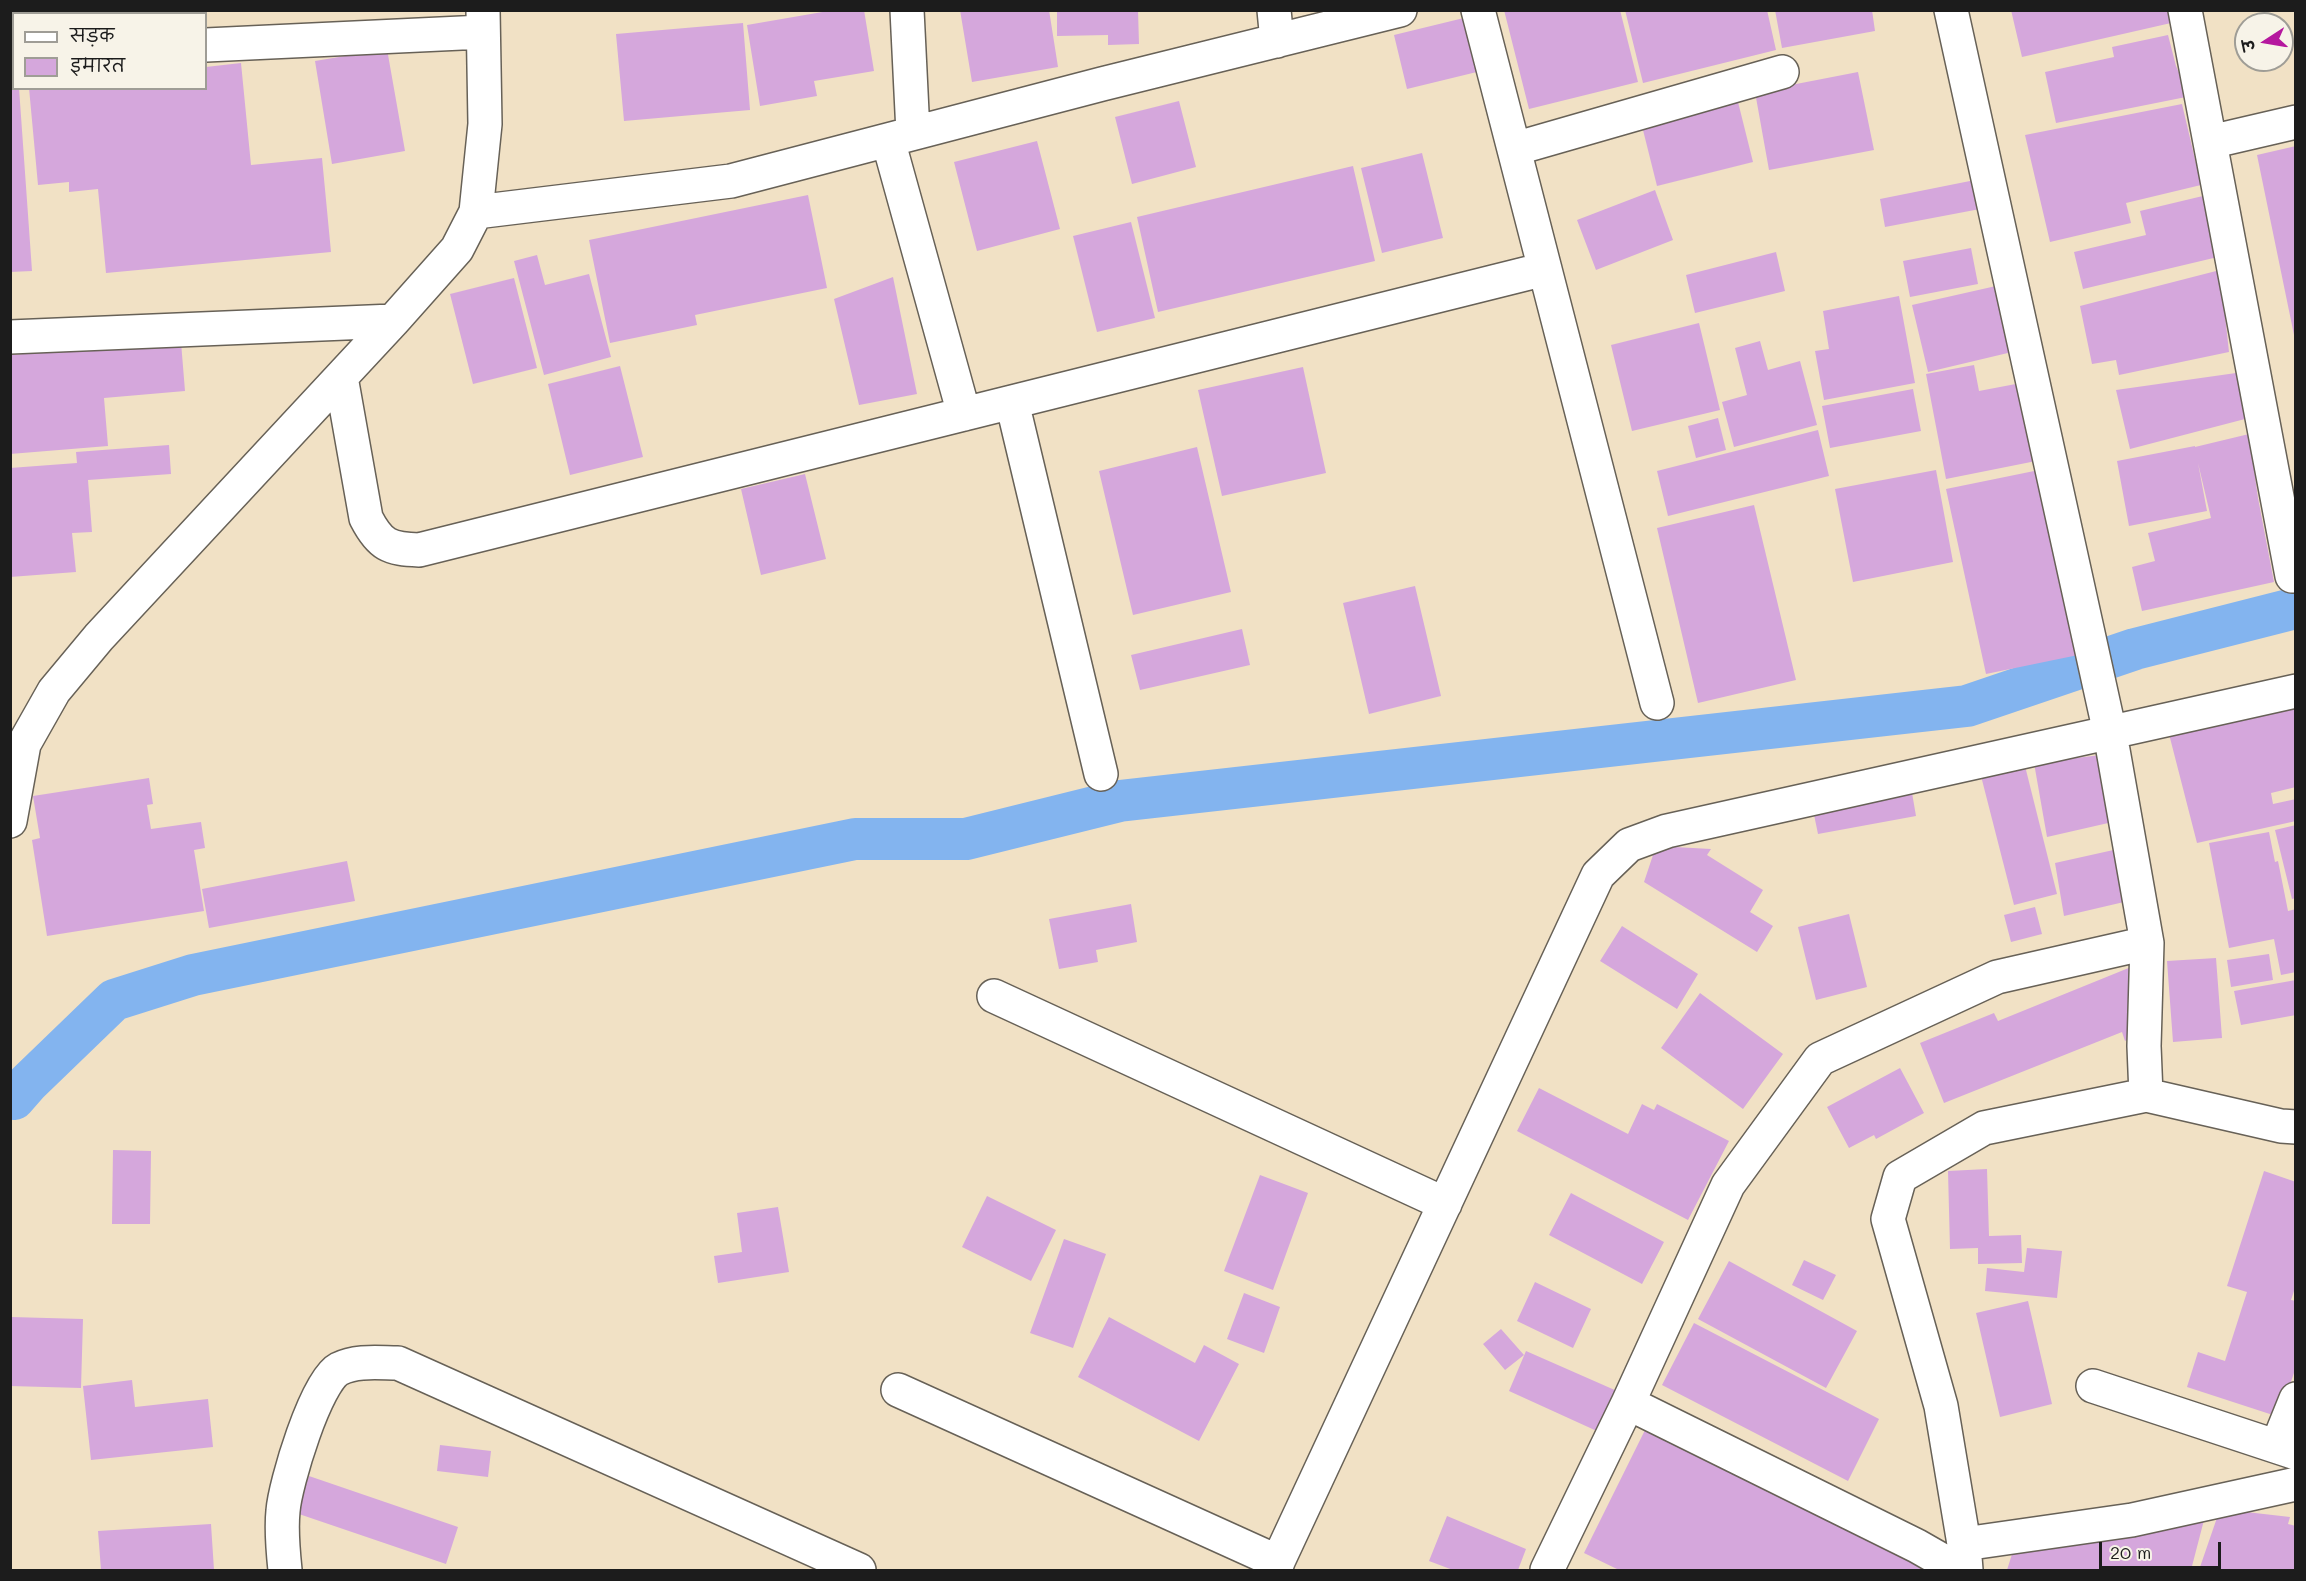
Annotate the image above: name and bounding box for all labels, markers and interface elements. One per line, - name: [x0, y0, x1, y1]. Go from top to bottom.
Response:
- legend: [12, 12, 207, 90]
- north arrow: [2234, 12, 2294, 72]
- text: सड़क: [70, 23, 114, 47]
- text: उ: [2236, 38, 2259, 53]
- text: इमारत: [70, 53, 125, 77]
- scale bar: [2102, 1530, 2224, 1568]
- text: 20 m: [2110, 1540, 2151, 1564]

